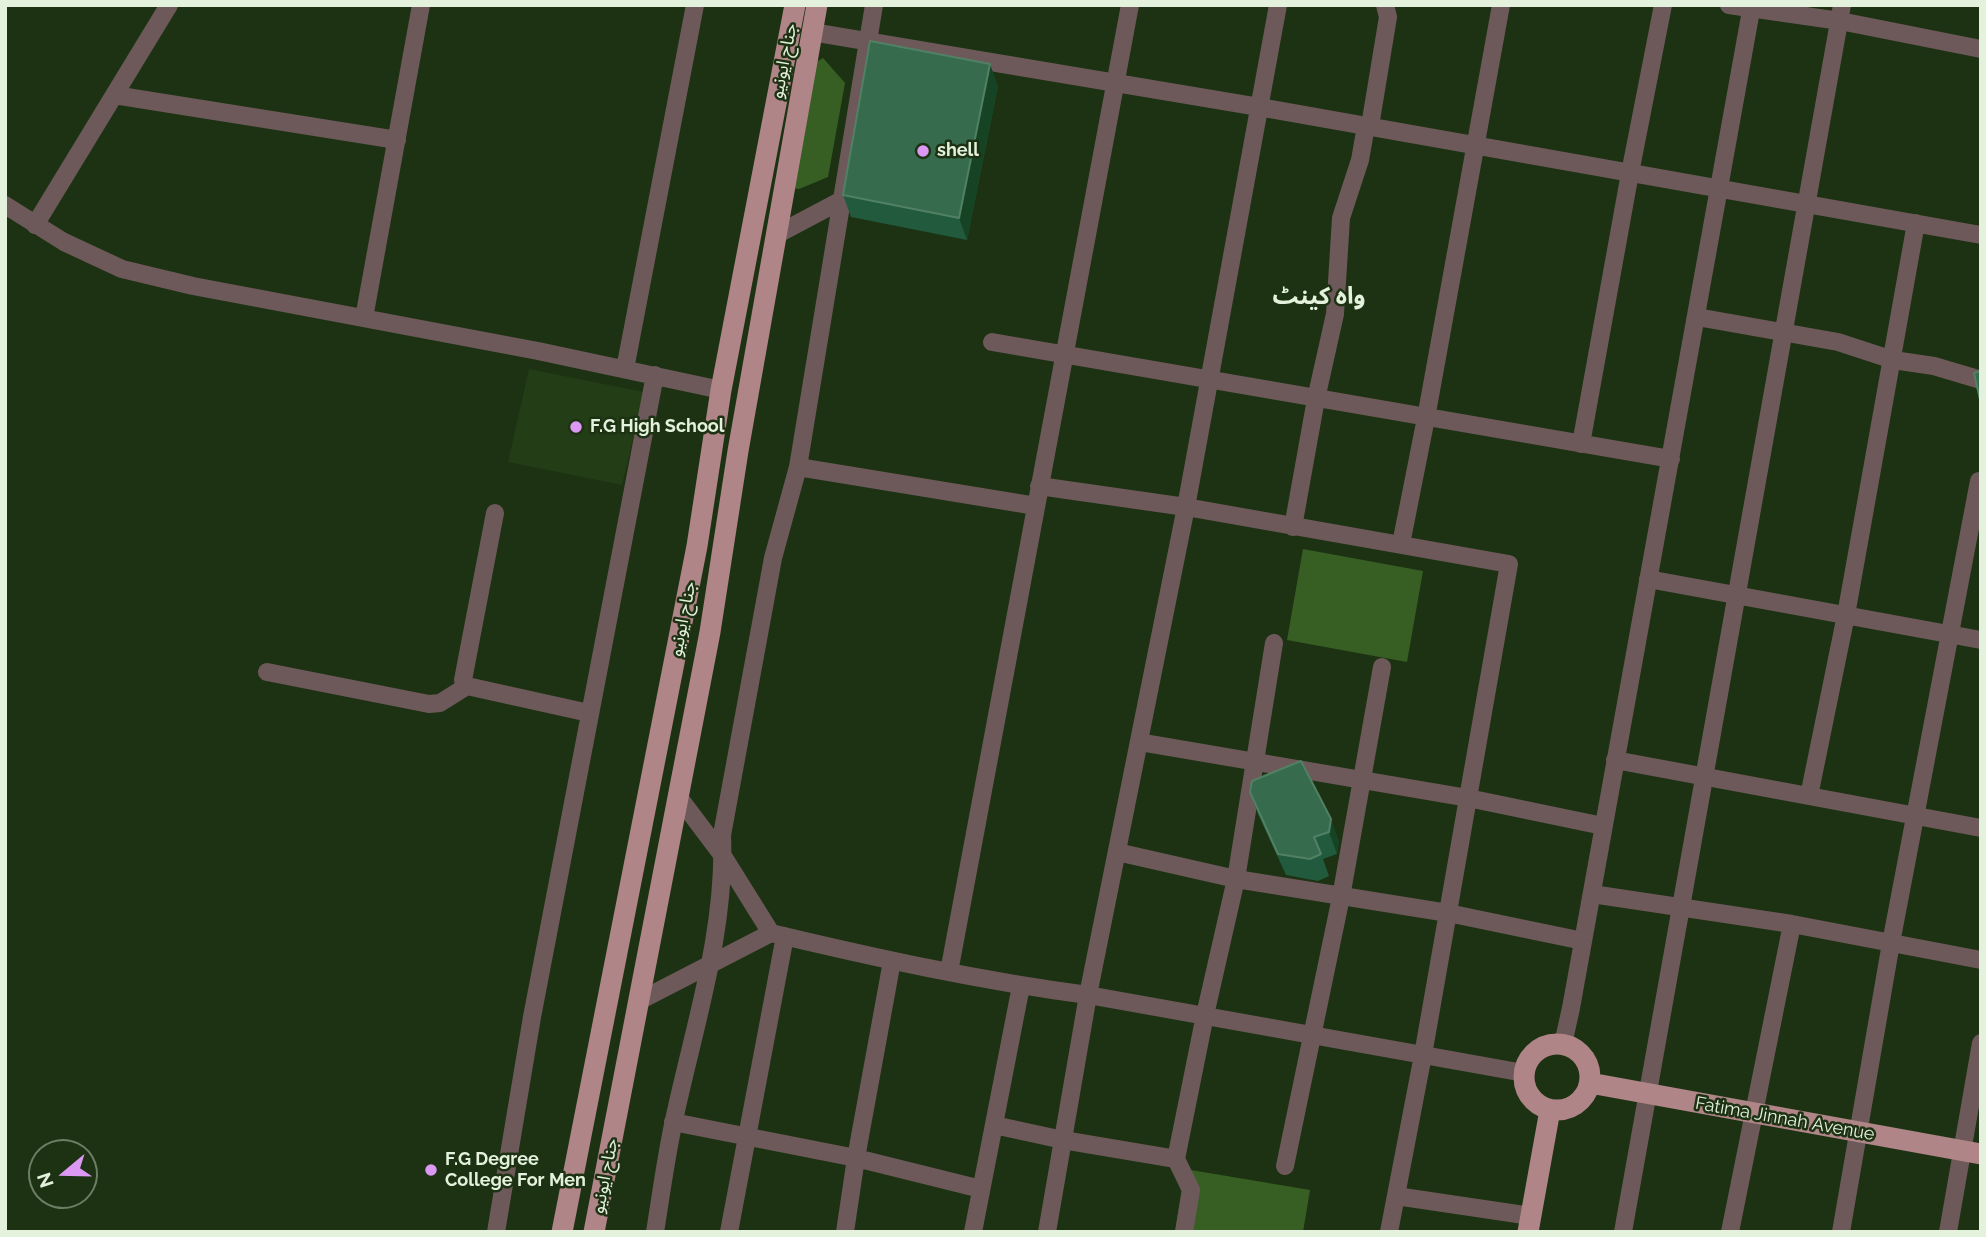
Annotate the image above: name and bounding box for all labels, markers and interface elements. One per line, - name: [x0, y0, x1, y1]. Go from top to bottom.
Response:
- street label: جناح ایونیو: [766, 21, 802, 101]
- place label: shell: [937, 140, 979, 162]
- marker: shell: [915, 143, 931, 159]
- district label: واہ کینٹ: [1273, 283, 1365, 311]
- place label: F.G High School: [590, 416, 724, 438]
- marker: F.G High School: [568, 419, 584, 435]
- street label: جناح ایونیو: [665, 579, 701, 659]
- street label: Fatima Jinnah Avenue: [1694, 1093, 1876, 1145]
- street label: جناح ایونیو: [587, 1136, 623, 1216]
- north arrow: [28, 1139, 98, 1209]
- place label: F.G Degree College For Men: [445, 1149, 586, 1192]
- marker: F.G Degree College For Men: [423, 1162, 439, 1178]
- text: N: [32, 1170, 58, 1191]

